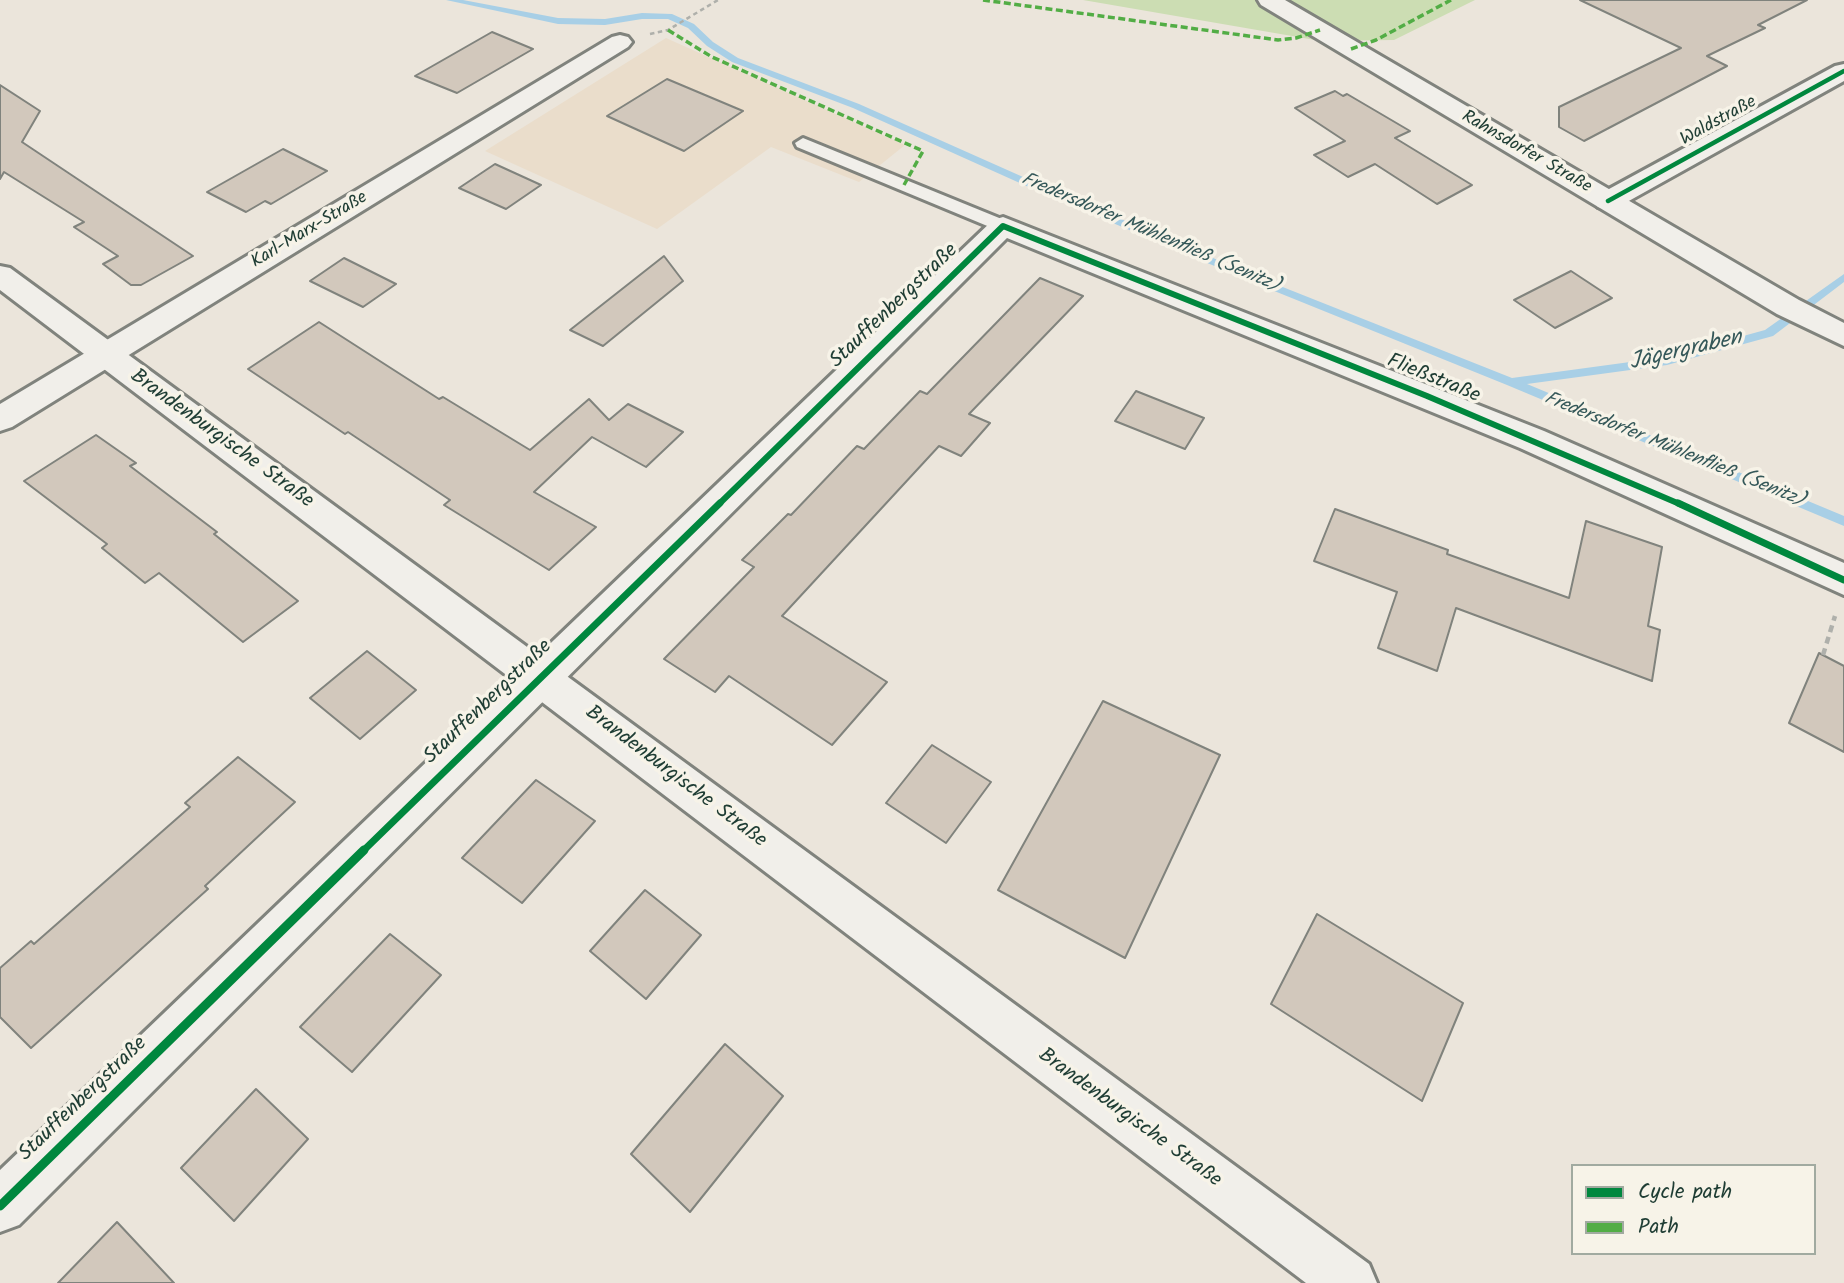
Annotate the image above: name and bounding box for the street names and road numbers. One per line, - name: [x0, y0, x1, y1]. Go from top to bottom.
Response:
- street label: Waldstraße: [1677, 92, 1761, 152]
- street label: Rahnsdorfer Straße: [1457, 107, 1595, 199]
- street label: Karl-Marx-Straße: [248, 188, 372, 274]
- street label: Stauffenbergstraße: [826, 239, 964, 375]
- street label: Fließstraße: [1383, 350, 1483, 410]
- street label: Brandenburgische Straße: [124, 365, 318, 515]
- street label: Stauffenbergstraße: [420, 635, 558, 771]
- street label: Brandenburgische Straße: [579, 702, 771, 854]
- street label: Stauffenbergstraße: [15, 1032, 153, 1168]
- street label: Brandenburgische Straße: [1032, 1044, 1226, 1194]

